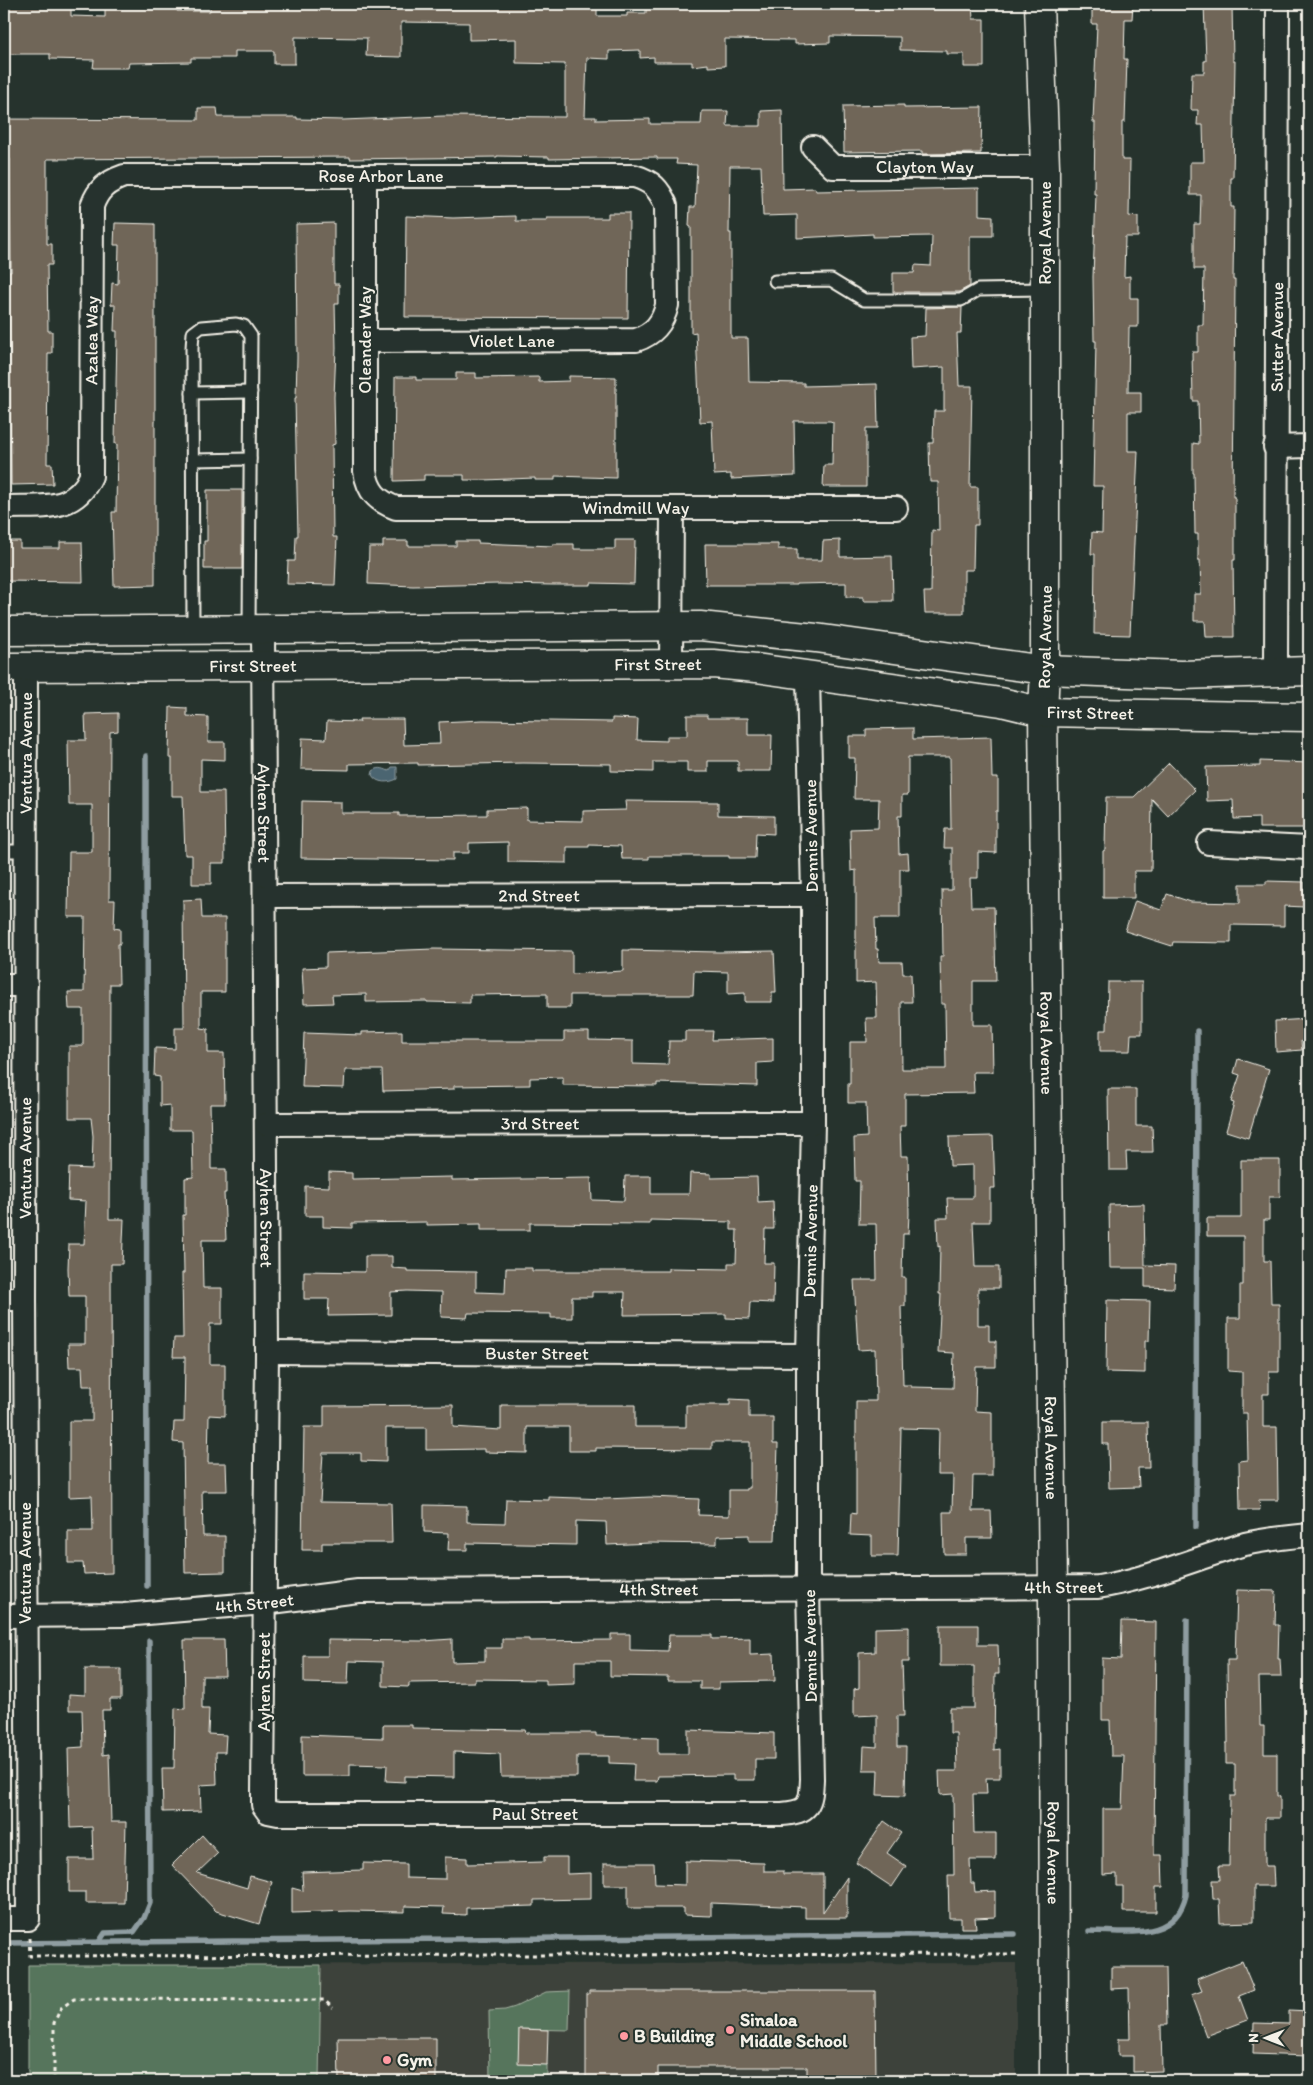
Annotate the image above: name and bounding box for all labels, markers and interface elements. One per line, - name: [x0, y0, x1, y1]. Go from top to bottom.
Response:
- street label: Clayton Way: [876, 156, 974, 178]
- street label: Rose Arbor Lane: [318, 165, 444, 187]
- street label: Royal Avenue: [1034, 181, 1056, 285]
- street label: Sutter Avenue: [1266, 282, 1288, 392]
- street label: Oleander Way: [354, 286, 376, 394]
- street label: Azalea Way: [80, 295, 103, 385]
- street label: Violet Lane: [469, 330, 555, 352]
- street label: Windmill Way: [582, 497, 690, 519]
- street label: Royal Avenue: [1033, 585, 1057, 689]
- street label: First Street: [614, 653, 702, 675]
- street label: First Street: [209, 655, 297, 677]
- street label: Ventura Avenue: [15, 692, 37, 814]
- street label: First Street: [1046, 701, 1134, 725]
- street label: Ayhen Street: [253, 763, 275, 863]
- street label: Dennis Avenue: [799, 779, 823, 893]
- street label: 2nd Street: [498, 884, 580, 907]
- street label: Royal Avenue: [1035, 991, 1058, 1095]
- street label: Ventura Avenue: [14, 1097, 36, 1219]
- street label: 3rd Street: [501, 1112, 580, 1135]
- street label: Ayhen Street: [255, 1168, 278, 1268]
- street label: Dennis Avenue: [798, 1184, 823, 1298]
- street label: Buster Street: [485, 1342, 589, 1365]
- street label: Royal Avenue: [1040, 1396, 1063, 1500]
- street label: Ventura Avenue: [14, 1502, 36, 1624]
- street label: 4th Street: [1024, 1575, 1105, 1598]
- street label: 4th Street: [619, 1578, 698, 1601]
- street label: 4th Street: [214, 1588, 295, 1618]
- street label: Dennis Avenue: [798, 1589, 822, 1703]
- street label: Ayhen Street: [253, 1632, 275, 1732]
- street label: Royal Avenue: [1042, 1801, 1065, 1905]
- street label: Paul Street: [492, 1803, 578, 1825]
- place label: Sinaloa Middle School: [740, 2009, 848, 2052]
- north arrow: [1240, 2012, 1290, 2062]
- marker: Sinaloa Middle School: [724, 2024, 736, 2036]
- place label: B Building: [634, 2025, 715, 2047]
- marker: B Building: [618, 2030, 630, 2042]
- text: N: [1245, 2033, 1262, 2043]
- place label: Gym: [397, 2049, 433, 2071]
- marker: Gym: [381, 2054, 393, 2066]

